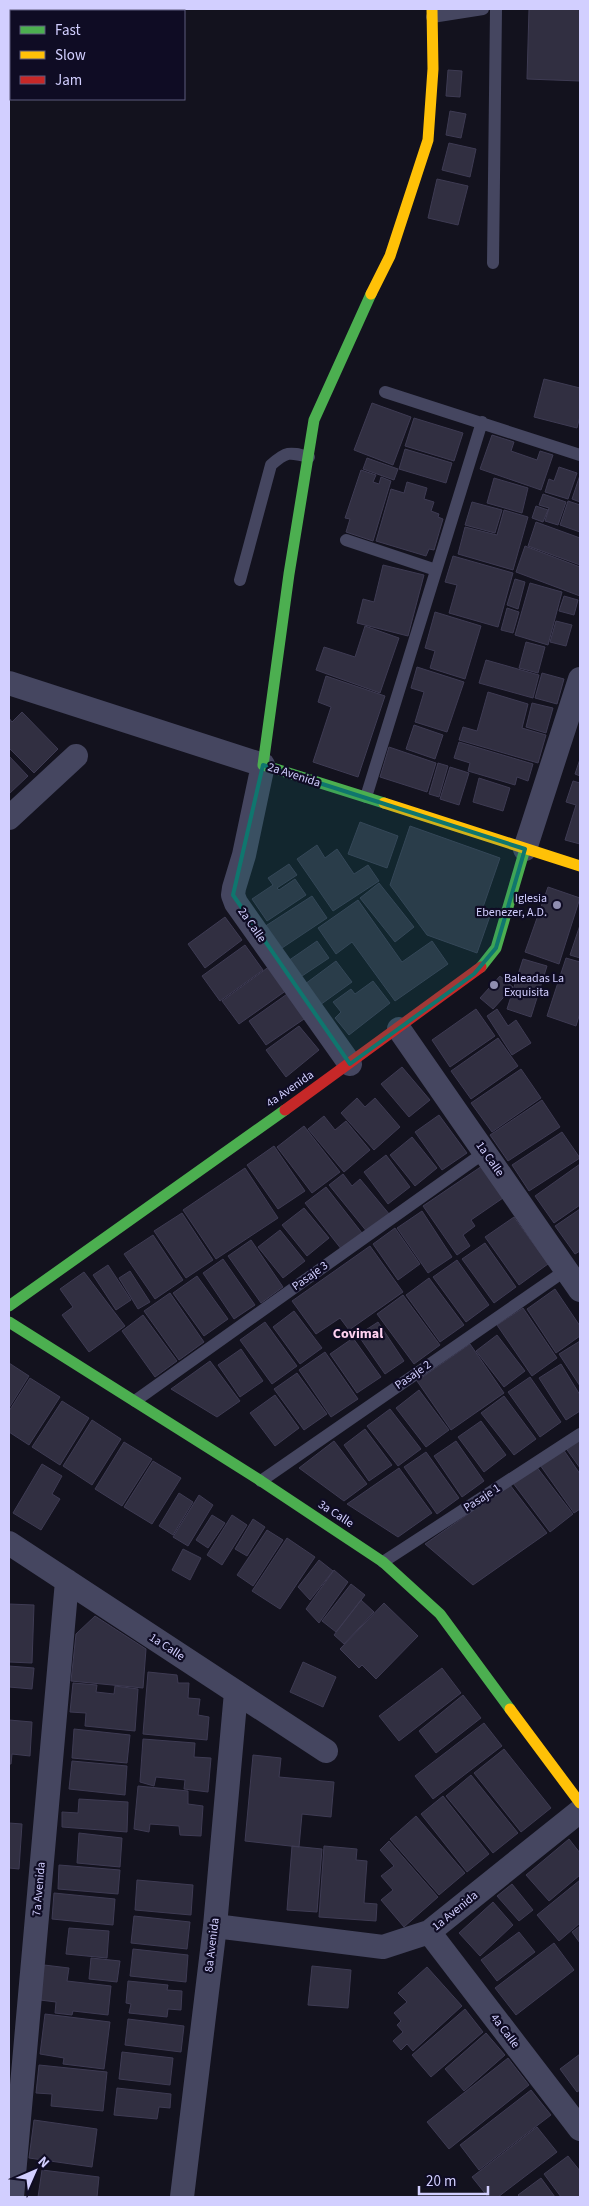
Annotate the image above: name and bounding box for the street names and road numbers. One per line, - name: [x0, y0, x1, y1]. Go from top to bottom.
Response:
- street label: 2a Avenida: [265, 758, 323, 792]
- street label: 2a Calle: [234, 904, 270, 946]
- street label: 4a Avenida: [263, 1066, 317, 1112]
- street label: 1a Calle: [472, 1138, 508, 1180]
- street label: Pasaje 3: [289, 1257, 331, 1295]
- street label: Pasaje 2: [391, 1356, 435, 1394]
- street label: Pasaje 1: [460, 1480, 504, 1516]
- street label: 3a Calle: [315, 1496, 357, 1532]
- street label: 1a Calle: [146, 1629, 188, 1665]
- street label: 7a Avenida: [28, 1861, 50, 1917]
- street label: 1a Avenida: [428, 1887, 482, 1935]
- street label: 8a Avenida: [200, 1917, 224, 1973]
- street label: 4a Calle: [486, 2010, 524, 2052]

